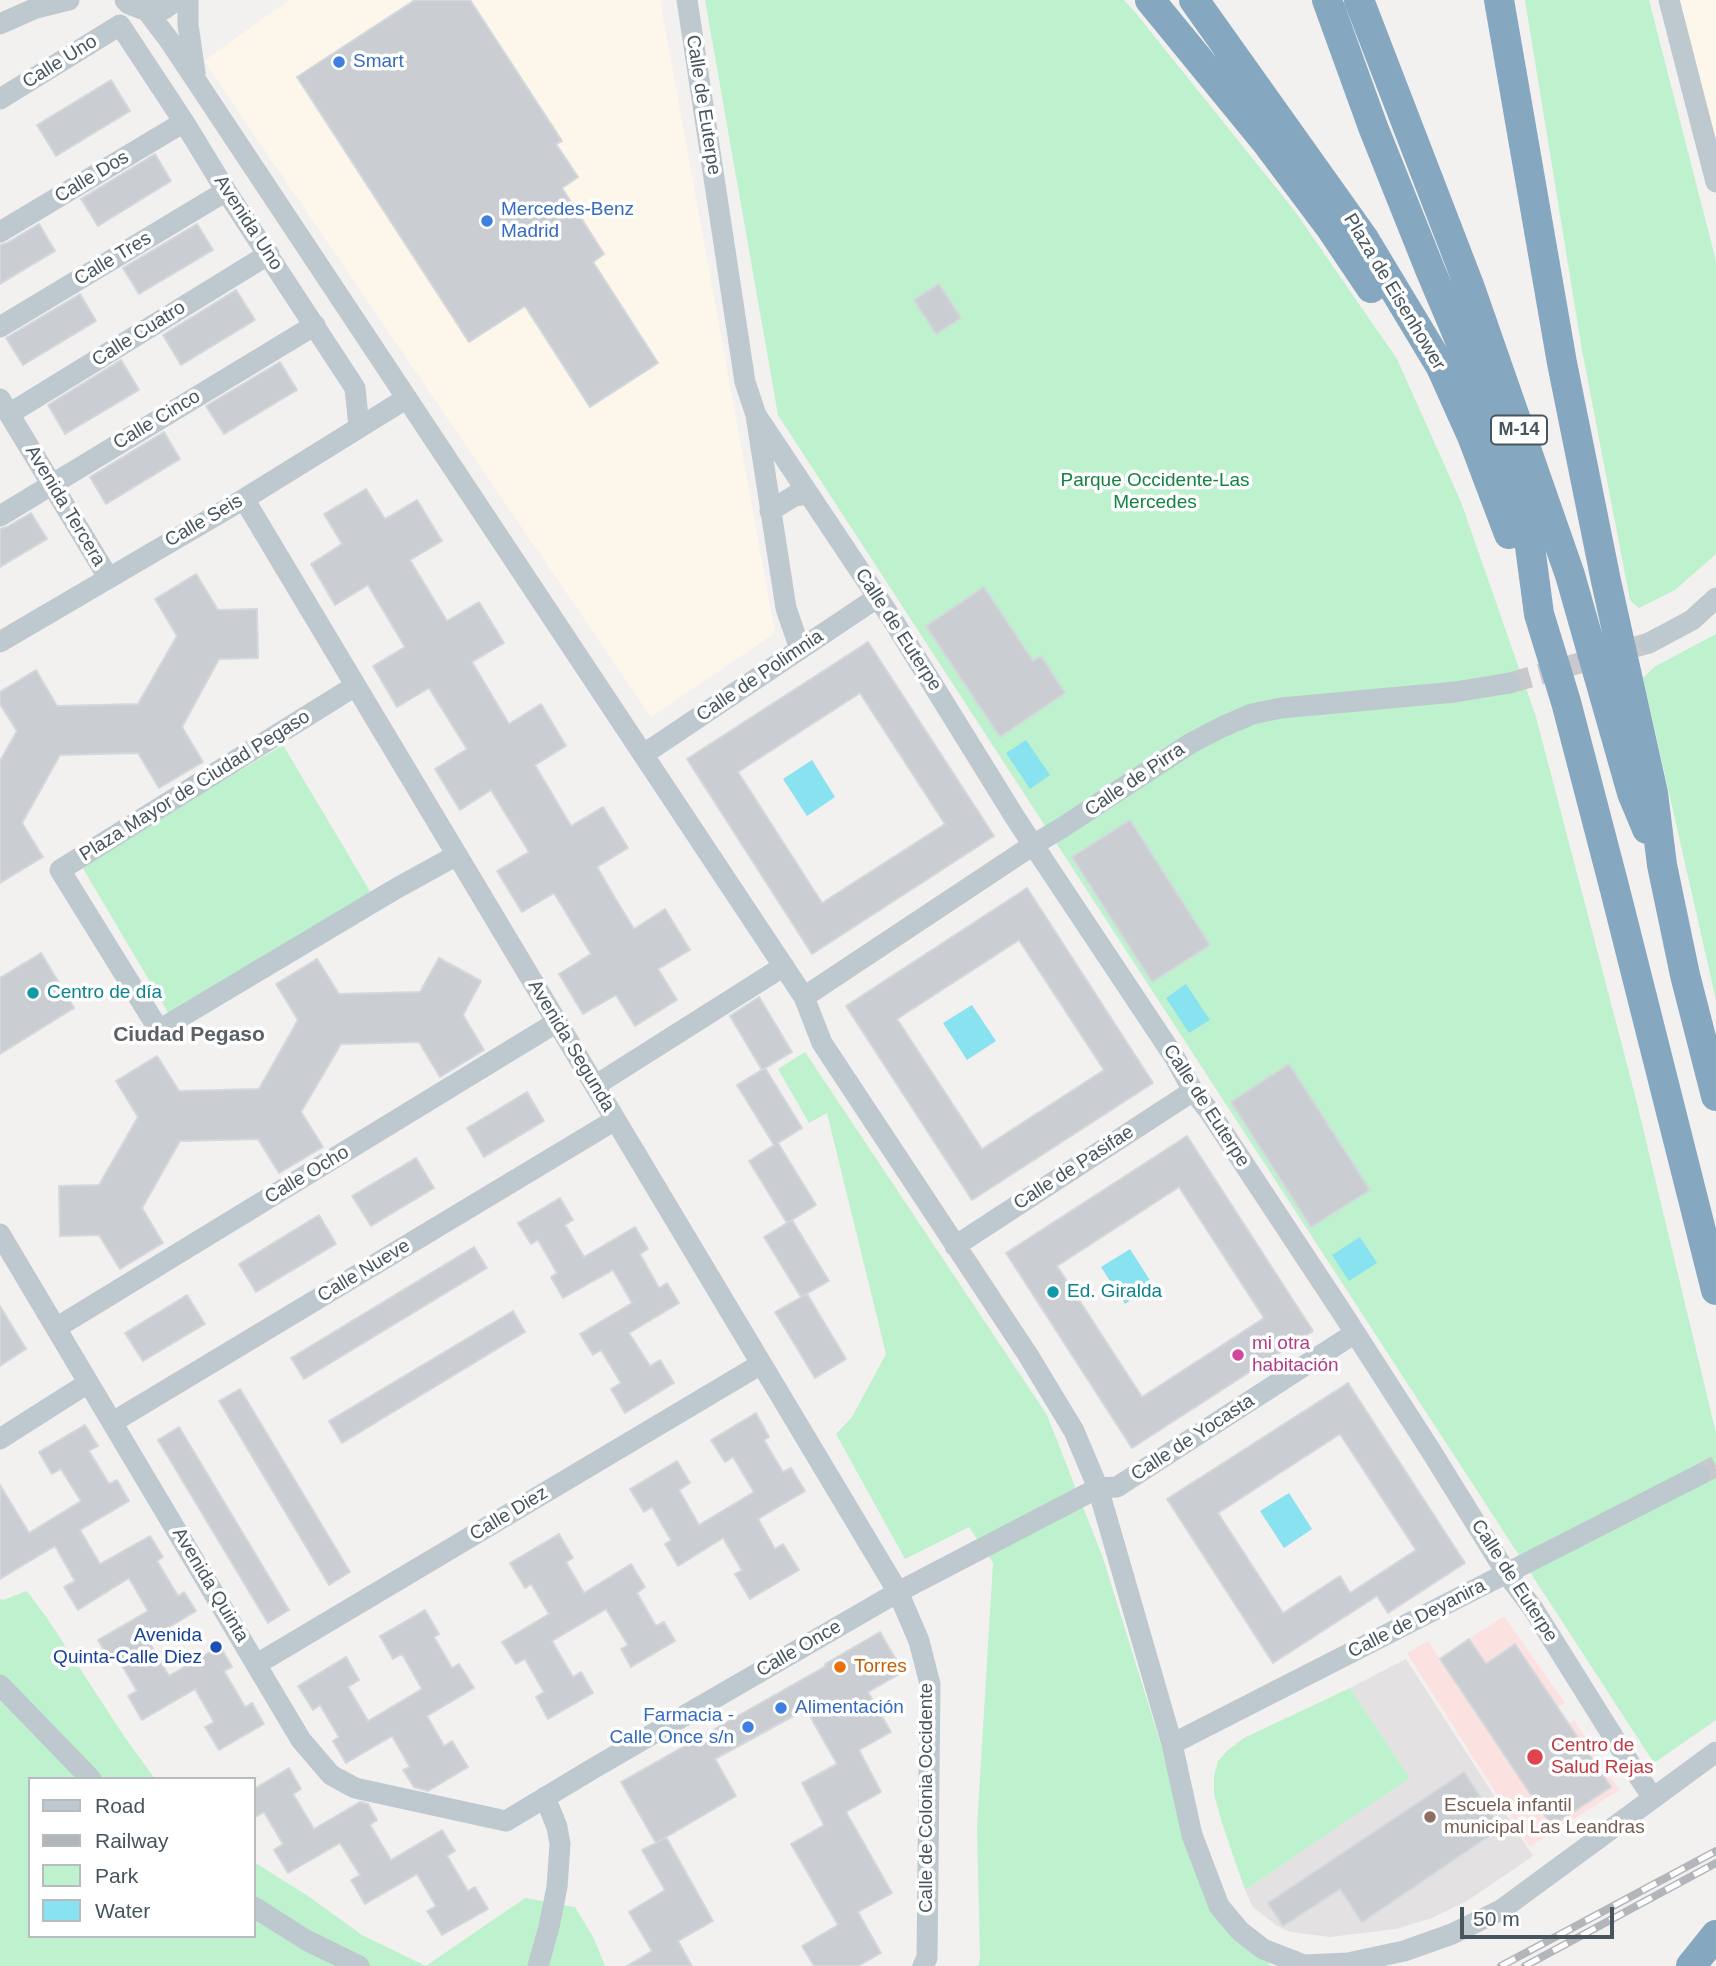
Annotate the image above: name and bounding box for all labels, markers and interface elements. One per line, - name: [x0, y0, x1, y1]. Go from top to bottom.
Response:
- street label: Calle Uno: [19, 30, 101, 94]
- street label: Calle de Euterpe: [681, 33, 725, 177]
- place label: Smart: [353, 51, 404, 73]
- marker: Smart: [331, 54, 347, 70]
- street label: Calle Dos: [51, 146, 133, 208]
- street label: Avenida Uno: [209, 171, 287, 275]
- place label: Mercedes-Benz Madrid: [501, 199, 634, 243]
- street label: Plaza de Eisenhower: [1338, 210, 1450, 374]
- marker: Mercedes-Benz Madrid: [479, 213, 495, 229]
- street label: Calle Tres: [70, 227, 156, 291]
- street label: Calle Cuatro: [88, 296, 190, 372]
- street label: Calle Cinco: [109, 385, 205, 455]
- road number: M-14: [1491, 416, 1547, 444]
- street label: Avenida Tercera: [20, 441, 110, 571]
- park label: Parque Occidente-Las Mercedes: [1060, 470, 1250, 514]
- street label: Calle Seis: [161, 490, 247, 552]
- street label: Calle de Euterpe: [850, 564, 946, 696]
- street label: Calle de Polimnia: [692, 625, 828, 727]
- street label: Plaza Mayor de Ciudad Pegaso: [76, 706, 314, 866]
- street label: Calle de Pirra: [1081, 738, 1189, 822]
- street label: Avenida Segunda: [523, 976, 619, 1116]
- place label: Centro de día: [47, 982, 162, 1004]
- marker: Centro de día: [25, 985, 41, 1001]
- district label: Ciudad Pegaso: [113, 1022, 265, 1048]
- street label: Calle de Euterpe: [1158, 1040, 1254, 1172]
- street label: Calle de Pasifae: [1010, 1121, 1138, 1215]
- street label: Calle Ocho: [261, 1141, 353, 1209]
- street label: Calle Nueve: [314, 1235, 414, 1307]
- place label: Ed. Giralda: [1067, 1281, 1162, 1303]
- marker: Ed. Giralda: [1045, 1284, 1061, 1300]
- place label: mi otra habitación: [1252, 1333, 1339, 1377]
- marker: mi otra habitación: [1230, 1347, 1246, 1363]
- street label: Calle de Yocasta: [1127, 1390, 1259, 1486]
- street label: Calle Diez: [466, 1482, 552, 1546]
- street label: Calle de Euterpe: [1466, 1515, 1562, 1647]
- street label: Avenida Quinta: [167, 1524, 253, 1646]
- street label: Calle de Deyanira: [1345, 1575, 1489, 1663]
- street label: Calle Once: [753, 1616, 845, 1682]
- place label: Avenida Quinta-Calle Diez: [53, 1625, 202, 1669]
- marker: Avenida Quinta-Calle Diez: [208, 1639, 224, 1655]
- place label: Torres: [854, 1656, 907, 1678]
- marker: Torres: [832, 1659, 848, 1675]
- street label: Calle de Colonia Occidente: [916, 1683, 938, 1913]
- place label: Alimentación: [795, 1697, 904, 1719]
- marker: Alimentación: [773, 1700, 789, 1716]
- place label: Farmacia - Calle Once s/n: [609, 1705, 734, 1749]
- marker: Farmacia - Calle Once s/n: [740, 1719, 756, 1735]
- place label: Centro de Salud Rejas: [1551, 1735, 1653, 1779]
- marker: Centro de Salud Rejas: [1525, 1747, 1545, 1767]
- legend: [28, 1777, 256, 1938]
- text: Road: [95, 1794, 145, 1817]
- place label: Escuela infantil municipal Las Leandras: [1444, 1795, 1645, 1839]
- marker: Escuela infantil municipal Las Leandras: [1422, 1809, 1438, 1825]
- text: Railway: [95, 1829, 169, 1852]
- text: Park: [95, 1864, 138, 1887]
- scale bar: [1464, 1892, 1618, 1936]
- text: Water: [95, 1899, 150, 1922]
- text: 50 m: [1473, 1907, 1520, 1930]

